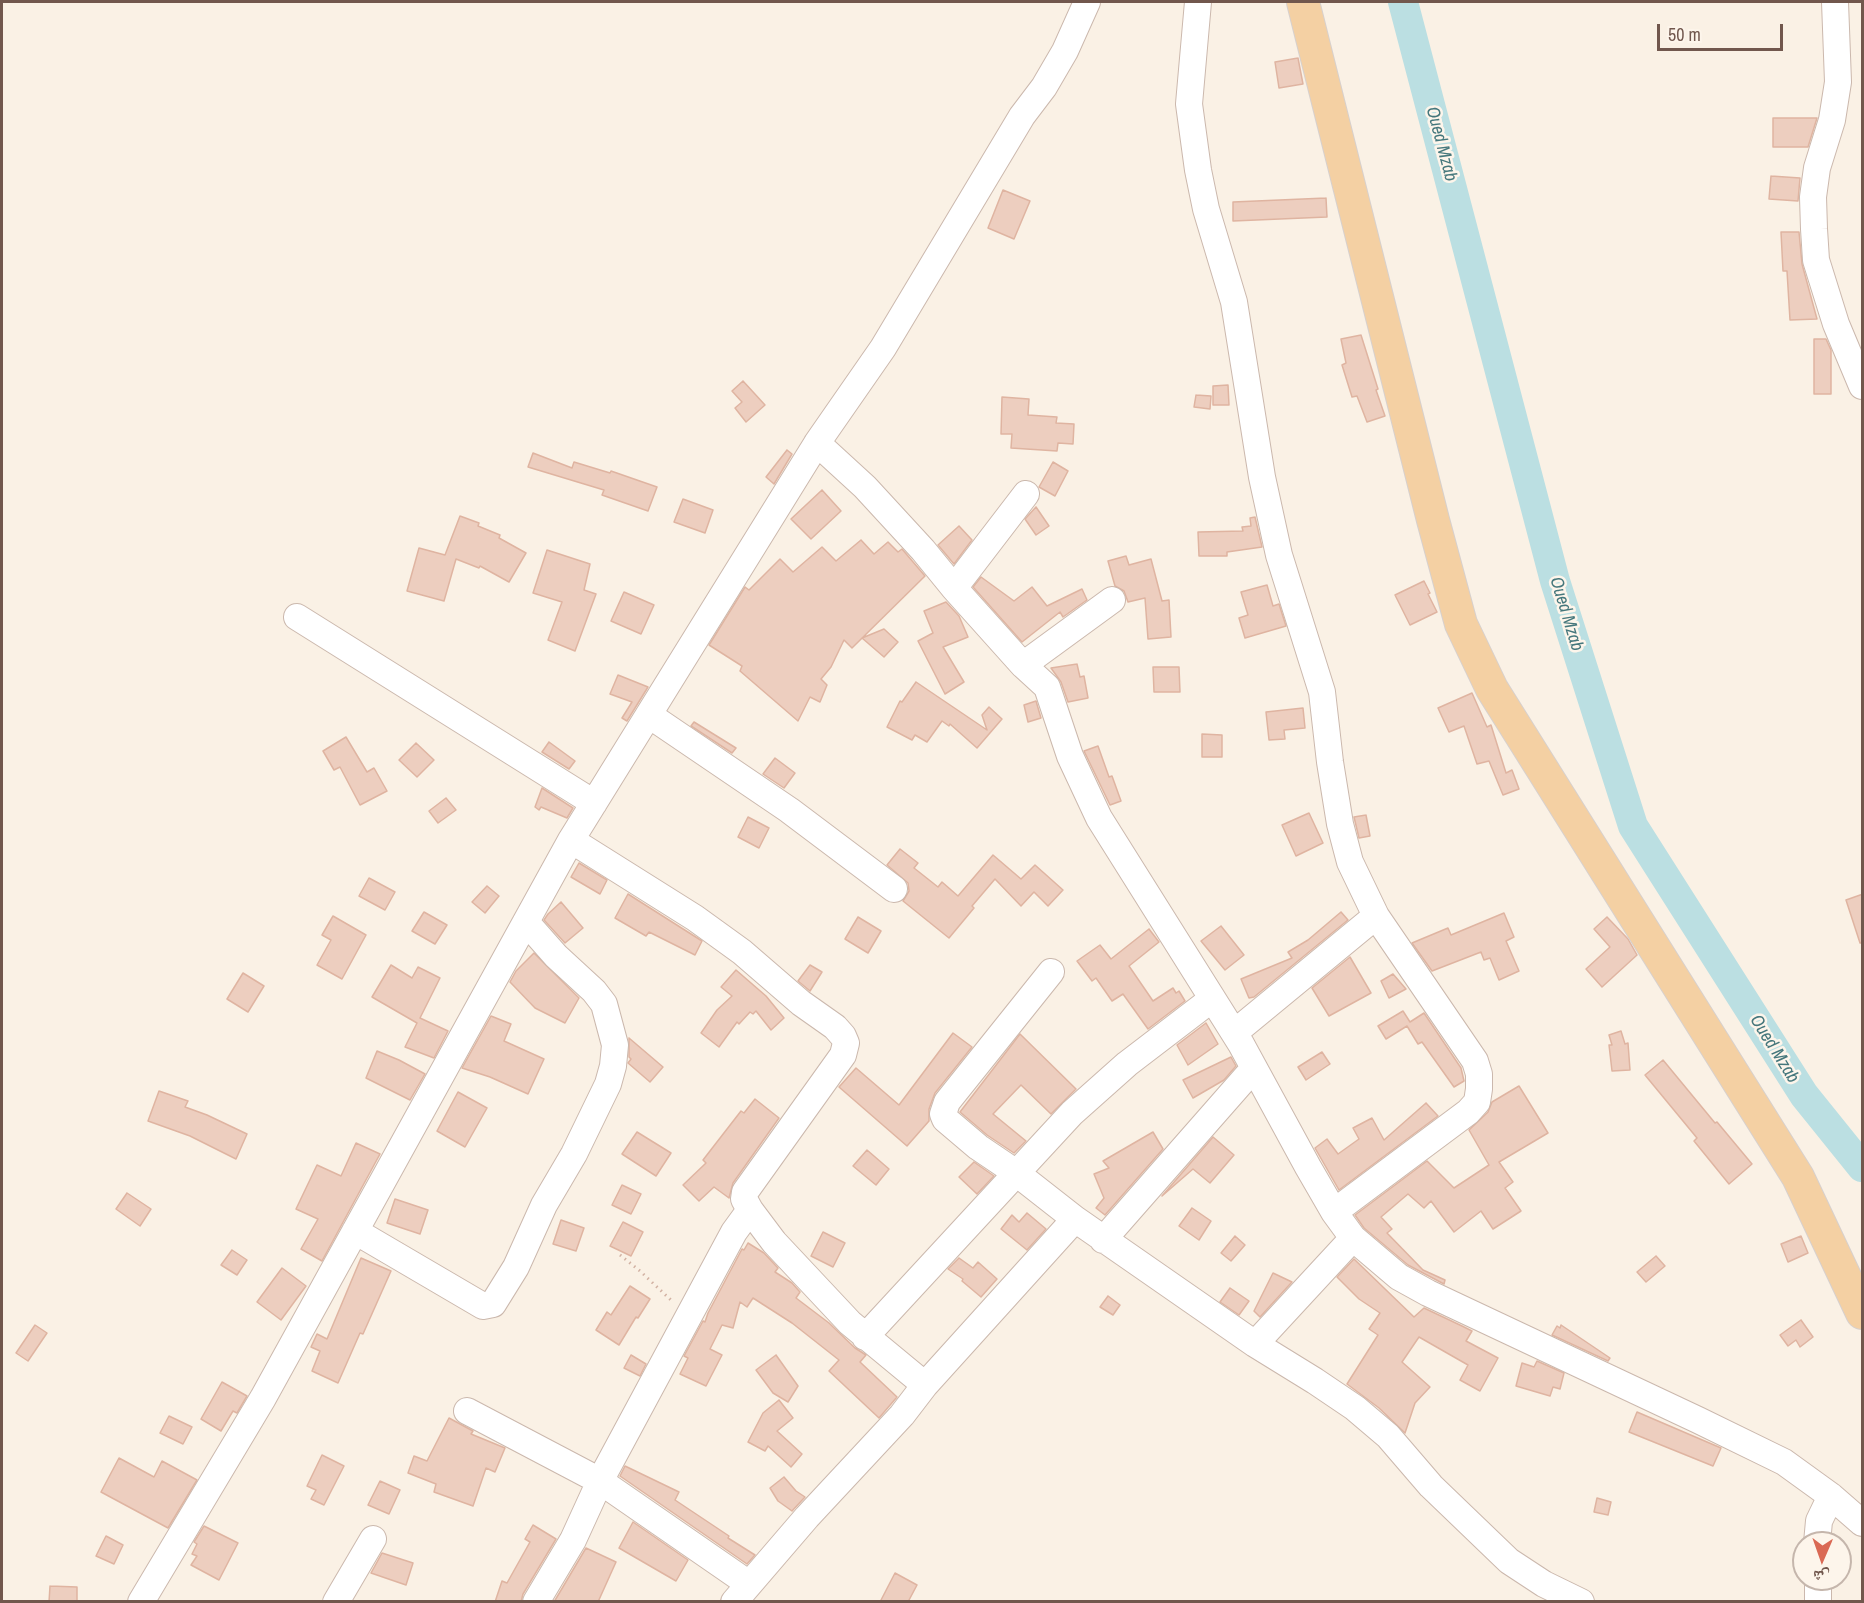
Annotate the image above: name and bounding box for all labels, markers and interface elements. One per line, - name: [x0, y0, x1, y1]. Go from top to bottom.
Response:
- scale bar: [1660, 12, 1786, 50]
- text: 50 m: [1668, 22, 1701, 47]
- water label: Oued Mzab: [1421, 104, 1461, 184]
- water label: Oued Mzab: [1545, 574, 1587, 654]
- water label: Oued Mzab: [1745, 1011, 1803, 1087]
- north arrow: [1792, 1531, 1852, 1591]
- text: ش: [1813, 1566, 1830, 1588]

